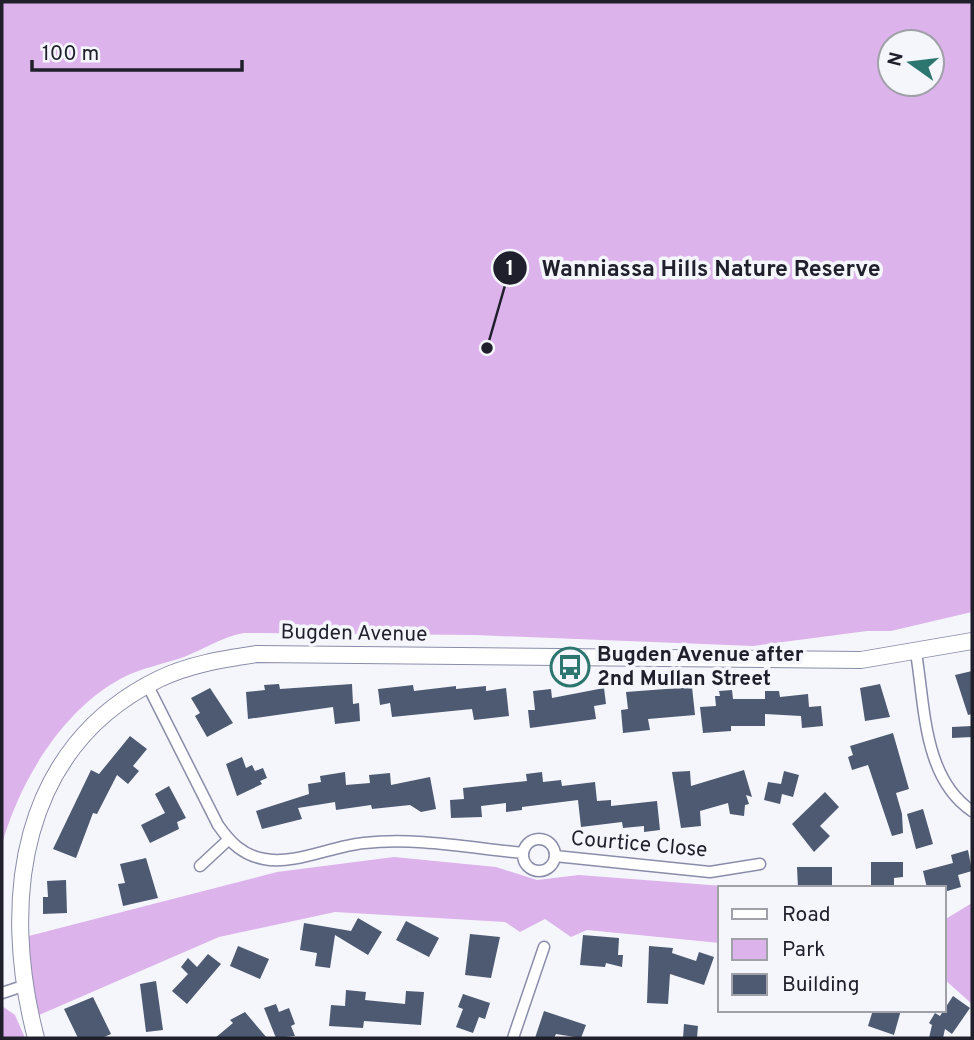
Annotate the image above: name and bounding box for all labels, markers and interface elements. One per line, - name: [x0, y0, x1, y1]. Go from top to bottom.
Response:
- scale bar: [32, 28, 242, 72]
- north arrow: [876, 28, 946, 98]
- text: 100 m: [42, 41, 99, 68]
- text: N: [883, 50, 910, 69]
- callout: Wanniassa Hills Nature Reserve: [492, 246, 894, 290]
- text: 1: [506, 256, 514, 283]
- text: Wanniassa Hills Nature Reserve: [541, 256, 881, 285]
- street label: Bugden Avenue: [280, 619, 428, 649]
- place label: Bugden Avenue after 2nd Mullan Street: [597, 642, 804, 693]
- bus stop icon: Bugden Avenue after 2nd Mullan Street: [549, 646, 591, 688]
- street label: Courtice Close: [570, 826, 708, 864]
- legend: [718, 886, 946, 1012]
- text: Road: [782, 902, 831, 929]
- text: Park: [782, 937, 825, 964]
- text: Building: [782, 972, 860, 999]

